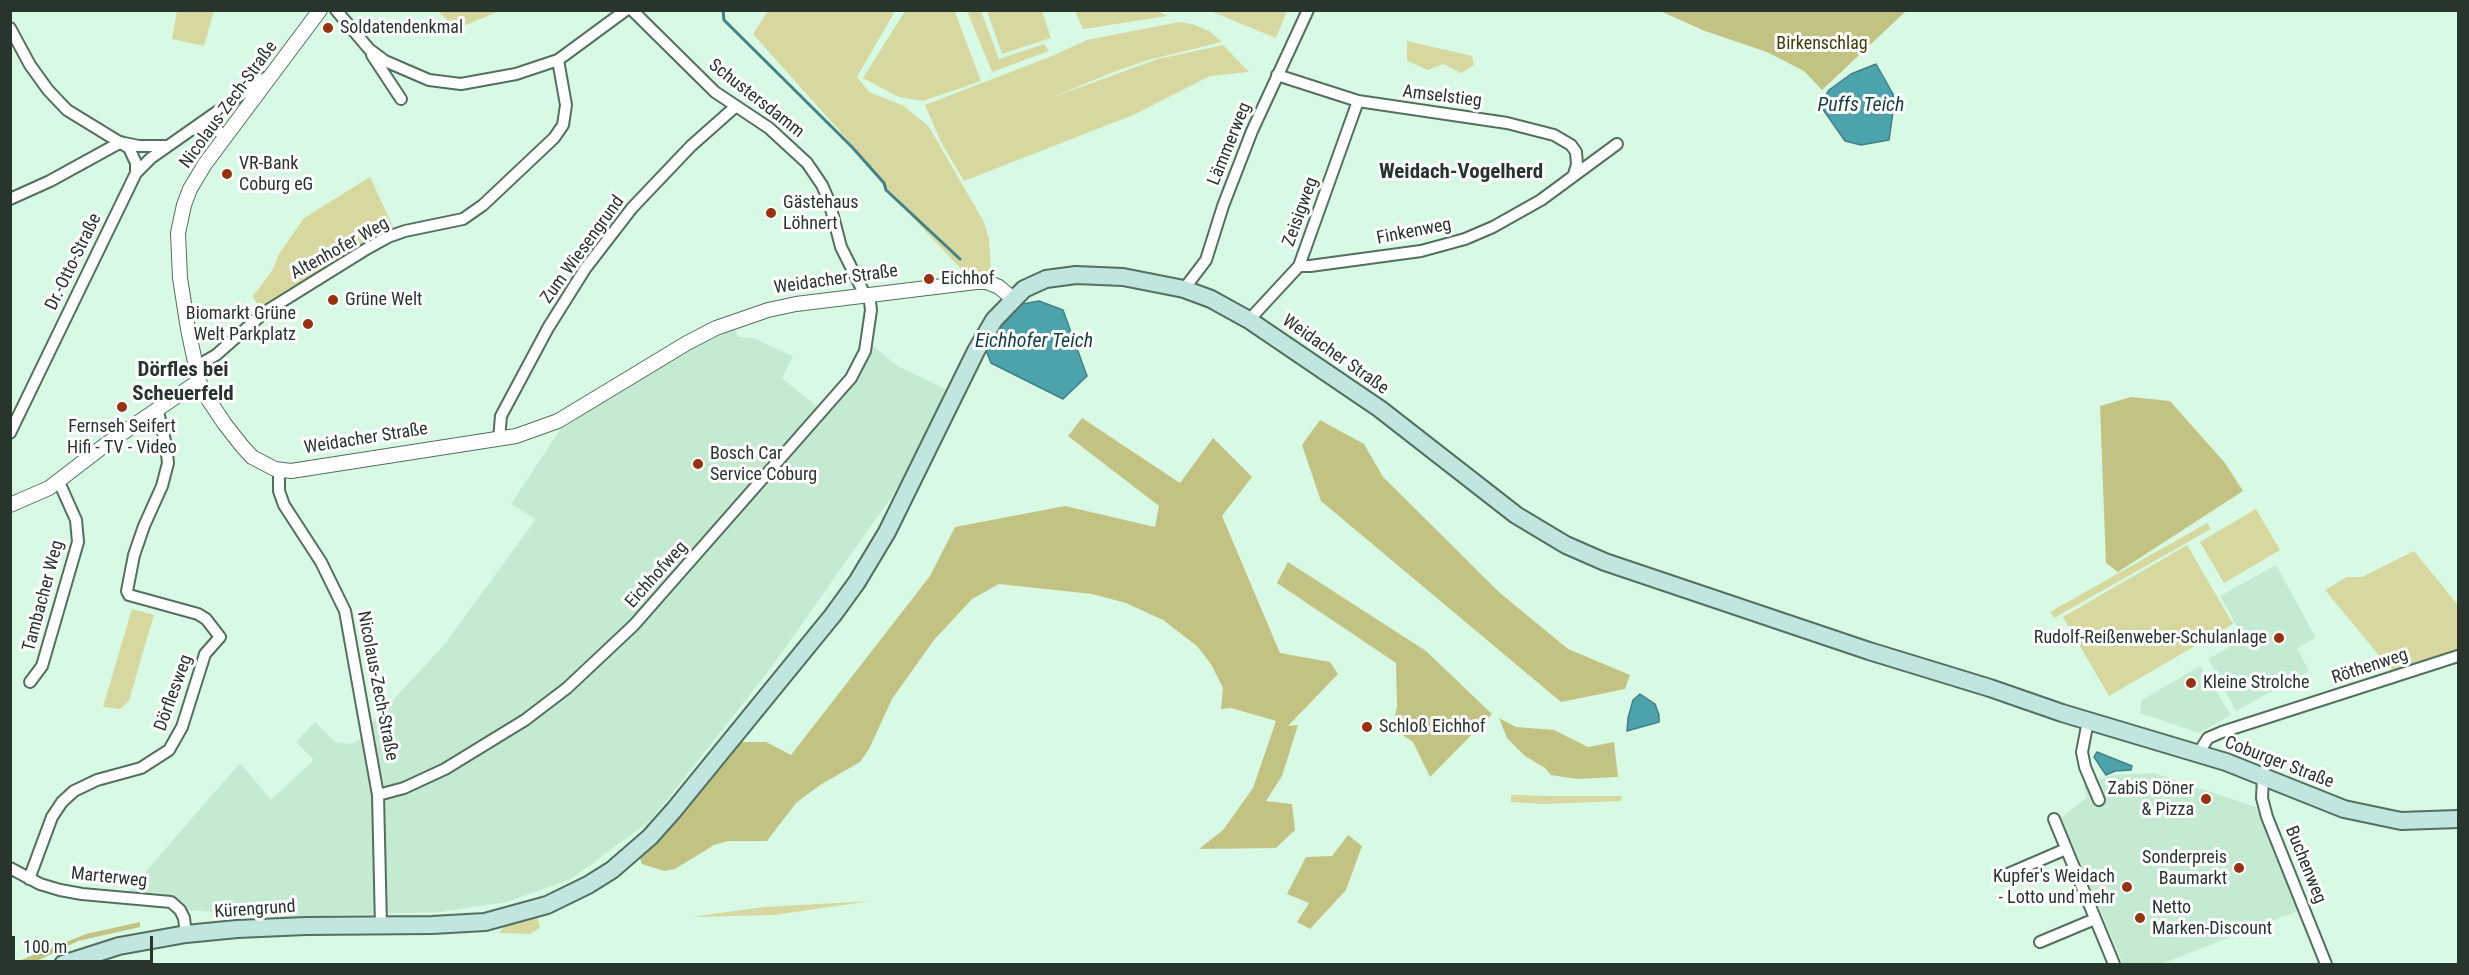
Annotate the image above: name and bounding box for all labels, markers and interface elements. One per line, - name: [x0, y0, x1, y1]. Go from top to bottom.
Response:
- place label: Soldatendenkmal: [340, 17, 463, 39]
- marker: Soldatendenkmal: [321, 21, 335, 35]
- park label: Birkenschlag: [1776, 33, 1868, 55]
- street label: Nicolaus-Zech-Straße: [176, 37, 282, 173]
- street label: Schustersdamm: [704, 55, 808, 143]
- street label: Amselstieg: [1401, 81, 1483, 113]
- water label: Puffs Teich: [1818, 94, 1904, 118]
- street label: Lämmerweg: [1204, 99, 1256, 189]
- place label: VR-Bank Coburg eG: [239, 153, 313, 195]
- district label: Weidach-Vogelherd: [1379, 160, 1543, 186]
- marker: VR-Bank Coburg eG: [220, 167, 234, 181]
- street label: Zeisigweg: [1279, 174, 1323, 250]
- street label: Zum Wiesengrund: [537, 192, 629, 308]
- place label: Gästehaus Löhnert: [783, 192, 858, 234]
- marker: Gästehaus Löhnert: [764, 206, 778, 220]
- street label: Dr.-Otto-Straße: [41, 210, 107, 314]
- street label: Altenhofer Weg: [287, 213, 393, 285]
- street label: Finkenweg: [1375, 214, 1453, 250]
- street label: Weidacher Straße: [773, 261, 899, 299]
- place label: Eichhof: [941, 268, 995, 290]
- marker: Eichhof: [922, 272, 936, 286]
- place label: Grüne Welt: [345, 289, 422, 311]
- marker: Grüne Welt: [326, 293, 340, 307]
- place label: Biomarkt Grüne Welt Parkplatz: [186, 303, 296, 346]
- street label: Weidacher Straße: [1278, 310, 1392, 400]
- marker: Biomarkt Grüne Welt Parkplatz: [301, 317, 315, 331]
- water label: Eichhofer Teich: [975, 330, 1093, 354]
- district label: Dörfles bei Scheuerfeld: [132, 358, 234, 408]
- marker: Fernseh Seifert Hifi - TV - Video: [115, 400, 129, 414]
- place label: Fernseh Seifert Hifi - TV - Video: [67, 416, 177, 458]
- street label: Weidacher Straße: [303, 419, 429, 459]
- place label: Bosch Car Service Coburg: [710, 443, 817, 486]
- marker: Bosch Car Service Coburg: [691, 457, 705, 471]
- street label: Eichhofweg: [621, 537, 693, 613]
- street label: Tambacher Weg: [19, 538, 69, 654]
- street label: Nicolaus-Zech-Straße: [352, 609, 402, 763]
- place label: Rudolf-Reißenweber-Schulanlage: [2034, 627, 2267, 649]
- marker: Rudolf-Reißenweber-Schulanlage: [2272, 631, 2286, 645]
- street label: Röthenweg: [2329, 645, 2411, 689]
- street label: Dörflesweg: [150, 652, 198, 734]
- place label: Kleine Strolche: [2203, 672, 2309, 694]
- marker: Kleine Strolche: [2184, 676, 2198, 690]
- place label: Schloß Eichhof: [1379, 716, 1486, 738]
- marker: Schloß Eichhof: [1360, 720, 1374, 734]
- street label: Coburger Straße: [2221, 732, 2337, 794]
- place label: ZabiS Döner & Pizza: [2108, 778, 2194, 820]
- marker: ZabiS Döner & Pizza: [2199, 792, 2213, 806]
- street label: Buchenweg: [2280, 823, 2330, 907]
- place label: Sonderpreis Baumarkt: [2142, 847, 2227, 890]
- marker: Sonderpreis Baumarkt: [2232, 861, 2246, 875]
- street label: Marterweg: [70, 863, 148, 893]
- place label: Kupfer's Weidach - Lotto und mehr: [1993, 866, 2115, 908]
- marker: Kupfer's Weidach - Lotto und mehr: [2120, 880, 2134, 894]
- street label: Kürengrund: [214, 896, 296, 924]
- place label: Netto Marken-Discount: [2152, 897, 2272, 940]
- marker: Netto Marken-Discount: [2133, 911, 2147, 925]
- scale bar: [15, 924, 156, 962]
- text: 100 m: [23, 936, 67, 957]

